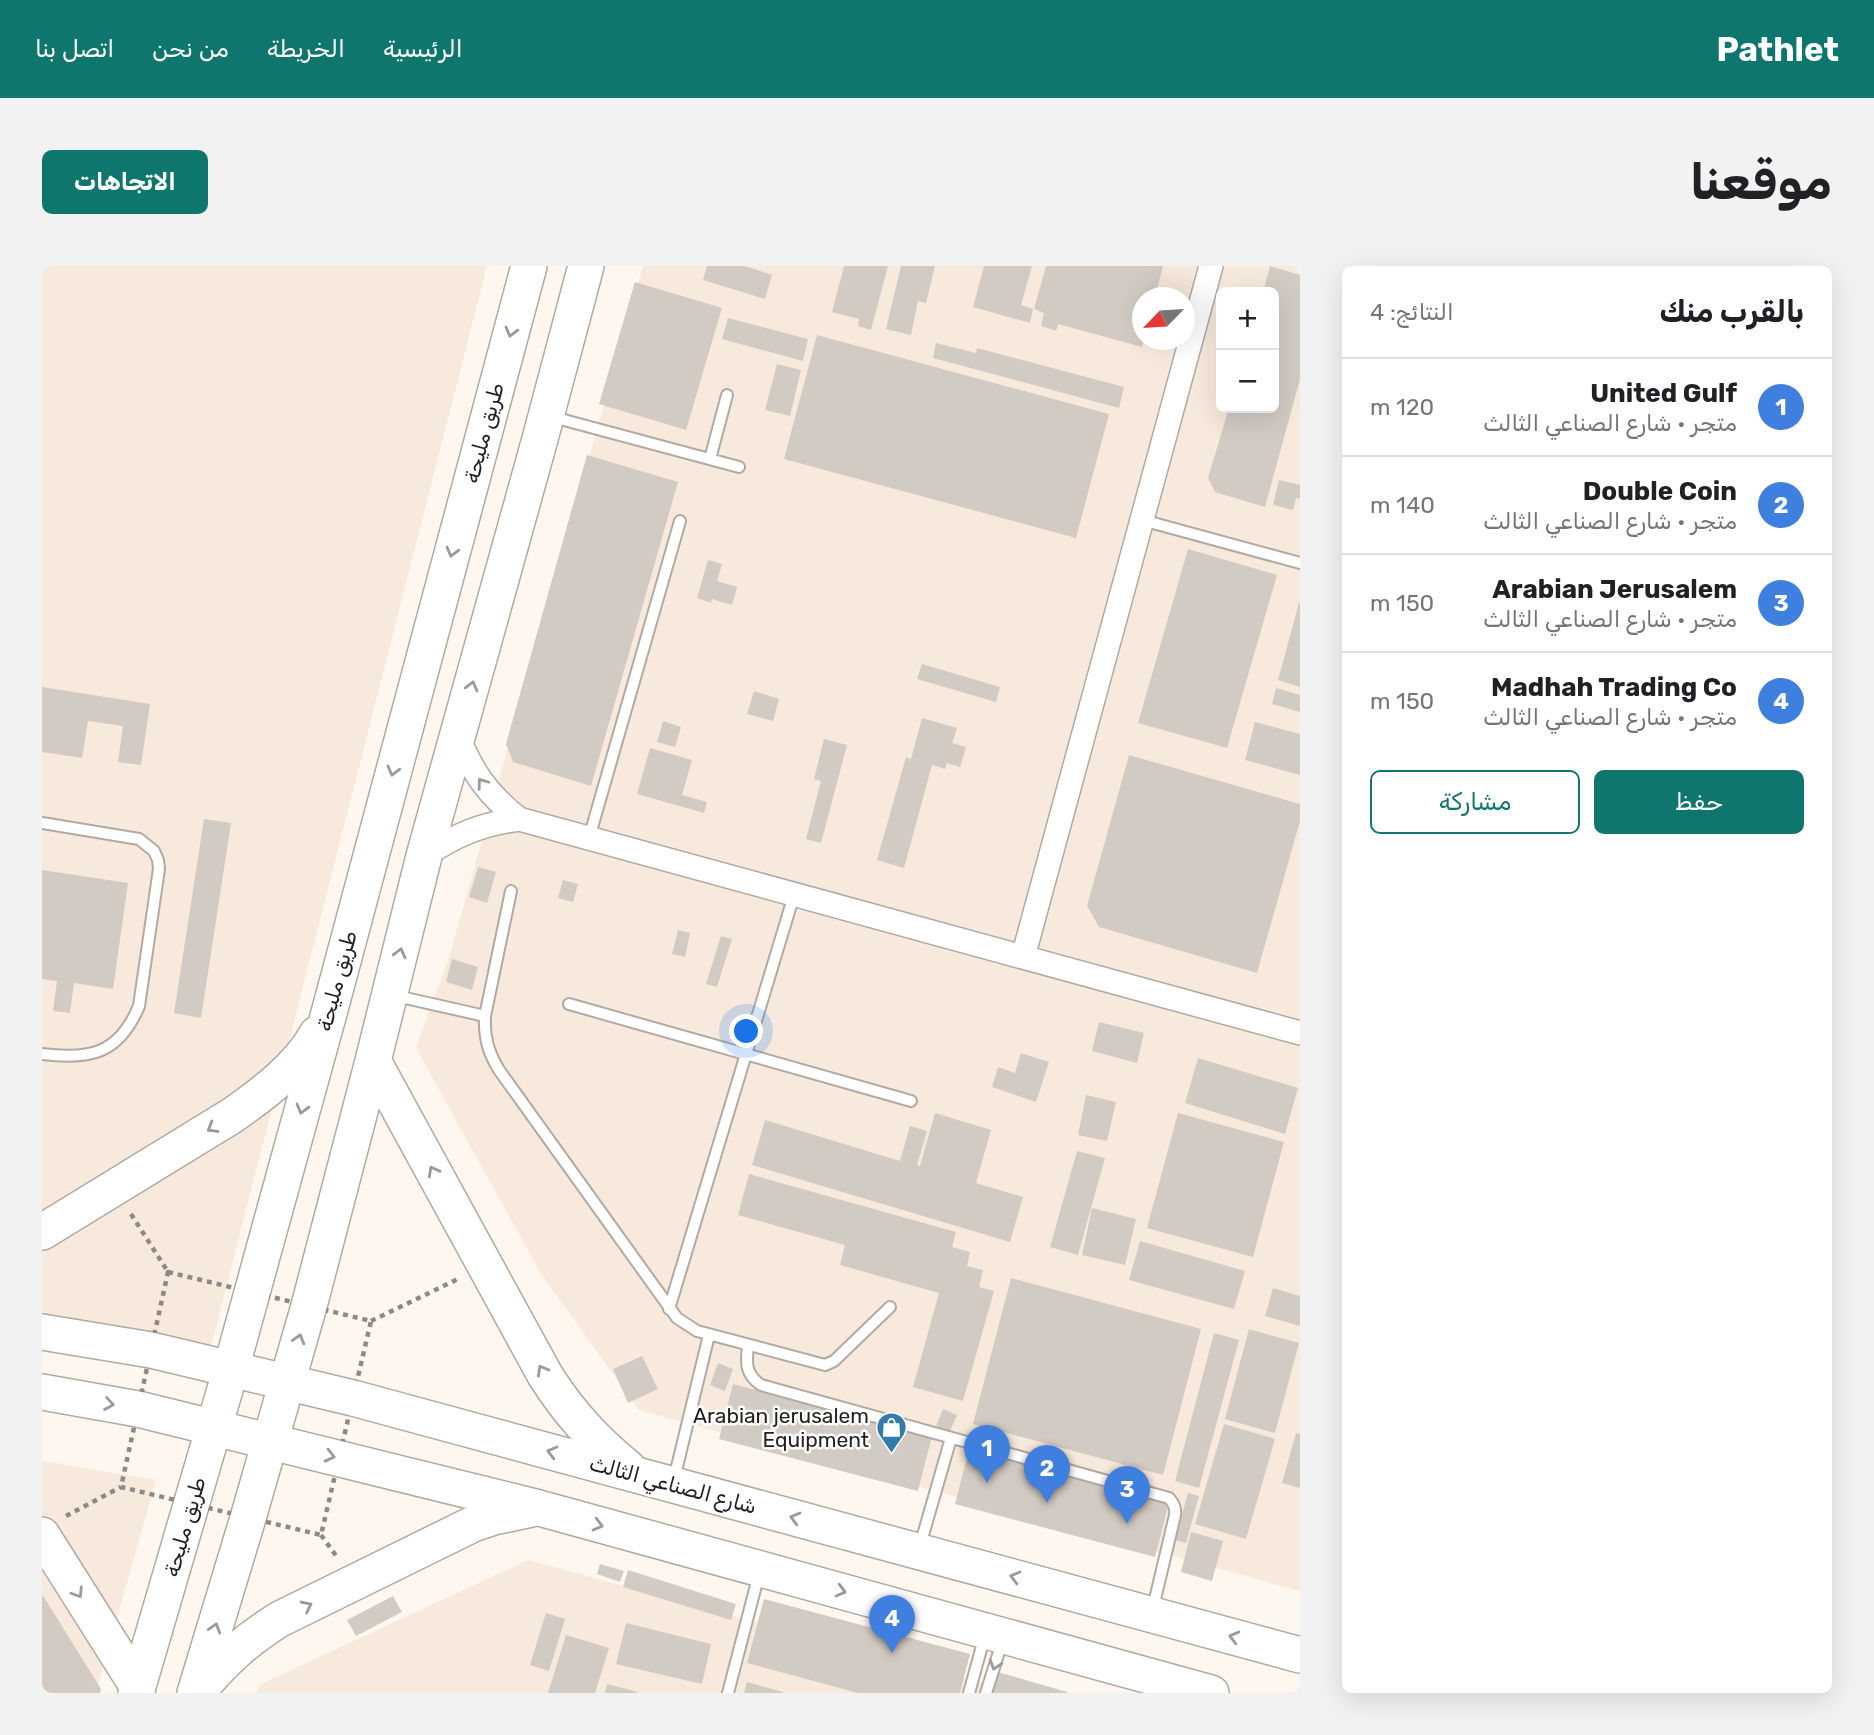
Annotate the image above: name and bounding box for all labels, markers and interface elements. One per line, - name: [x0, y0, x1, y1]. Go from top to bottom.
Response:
- text: Pathlet: [1716, 30, 1839, 69]
- text: اتصل بنا: [35, 35, 114, 63]
- text: من نحن: [152, 35, 229, 63]
- text: الخريطة: [267, 35, 345, 63]
- text: الرئيسية: [383, 35, 463, 63]
- button: الاتجاهات: [42, 150, 208, 214]
- text: موقعنا: [1690, 153, 1832, 211]
- north arrow: [1132, 287, 1195, 350]
- map controls: [1216, 287, 1279, 413]
- button: +: [1216, 287, 1279, 350]
- text: بالقرب منك: [1659, 294, 1804, 330]
- text: النتائج: 4: [1370, 298, 1454, 326]
- one-way arrow: [505, 326, 519, 338]
- button: −: [1216, 350, 1279, 413]
- text: United Gulf: [1590, 378, 1737, 409]
- street label: طريق مليحة: [458, 380, 509, 486]
- text: 120 m: [1370, 393, 1434, 421]
- text: 1: [1775, 393, 1787, 421]
- text: متجر · شارع الصناعي الثالث: [1483, 409, 1737, 437]
- text: Double Coin: [1583, 476, 1737, 507]
- text: 140 m: [1370, 491, 1435, 519]
- text: 2: [1774, 491, 1788, 519]
- text: متجر · شارع الصناعي الثالث: [1483, 507, 1737, 535]
- one-way arrow: [446, 546, 460, 558]
- text: Arabian Jerusalem: [1492, 574, 1737, 605]
- text: 150 m: [1370, 589, 1434, 617]
- text: 3: [1773, 589, 1789, 617]
- text: متجر · شارع الصناعي الثالث: [1483, 605, 1737, 633]
- text: Madhah Trading Co: [1491, 672, 1737, 703]
- one-way arrow: [463, 680, 478, 692]
- text: 150 m: [1370, 687, 1434, 715]
- text: 4: [1773, 687, 1789, 715]
- text: متجر · شارع الصناعي الثالث: [1483, 703, 1737, 731]
- one-way arrow: [387, 765, 401, 777]
- button: مشاركة: [1370, 770, 1580, 834]
- button: حفظ: [1594, 770, 1804, 834]
- one-way arrow: [478, 778, 490, 791]
- street label: طريق مليحة: [311, 928, 362, 1034]
- one-way arrow: [392, 947, 406, 959]
- your location: [729, 1014, 763, 1048]
- one-way arrow: [296, 1103, 310, 1115]
- one-way arrow: [207, 1120, 220, 1133]
- one-way arrow: [428, 1166, 441, 1178]
- one-way arrow: [291, 1333, 306, 1345]
- one-way arrow: [537, 1365, 550, 1378]
- one-way arrow: [103, 1396, 115, 1411]
- place label: Arabian jerusalem Equipment: [693, 1403, 869, 1452]
- shop icon: Arabian jerusalem Equipment: [875, 1411, 909, 1455]
- pin: 1: [964, 1425, 1010, 1483]
- pin: 2: [1024, 1445, 1070, 1503]
- one-way arrow: [546, 1446, 558, 1460]
- one-way arrow: [324, 1448, 336, 1462]
- street label: شارع الصناعي الثالث: [586, 1450, 760, 1523]
- pin: 3: [1104, 1466, 1150, 1524]
- street label: طريق مليحة: [158, 1474, 211, 1580]
- one-way arrow: [789, 1512, 801, 1526]
- one-way arrow: [592, 1516, 604, 1531]
- one-way arrow: [1009, 1571, 1021, 1586]
- one-way arrow: [835, 1583, 847, 1598]
- one-way arrow: [70, 1585, 83, 1598]
- pin: 4: [869, 1595, 915, 1653]
- one-way arrow: [300, 1601, 312, 1615]
- one-way arrow: [206, 1622, 221, 1634]
- one-way arrow: [1228, 1631, 1240, 1645]
- one-way arrow: [988, 1658, 1003, 1670]

